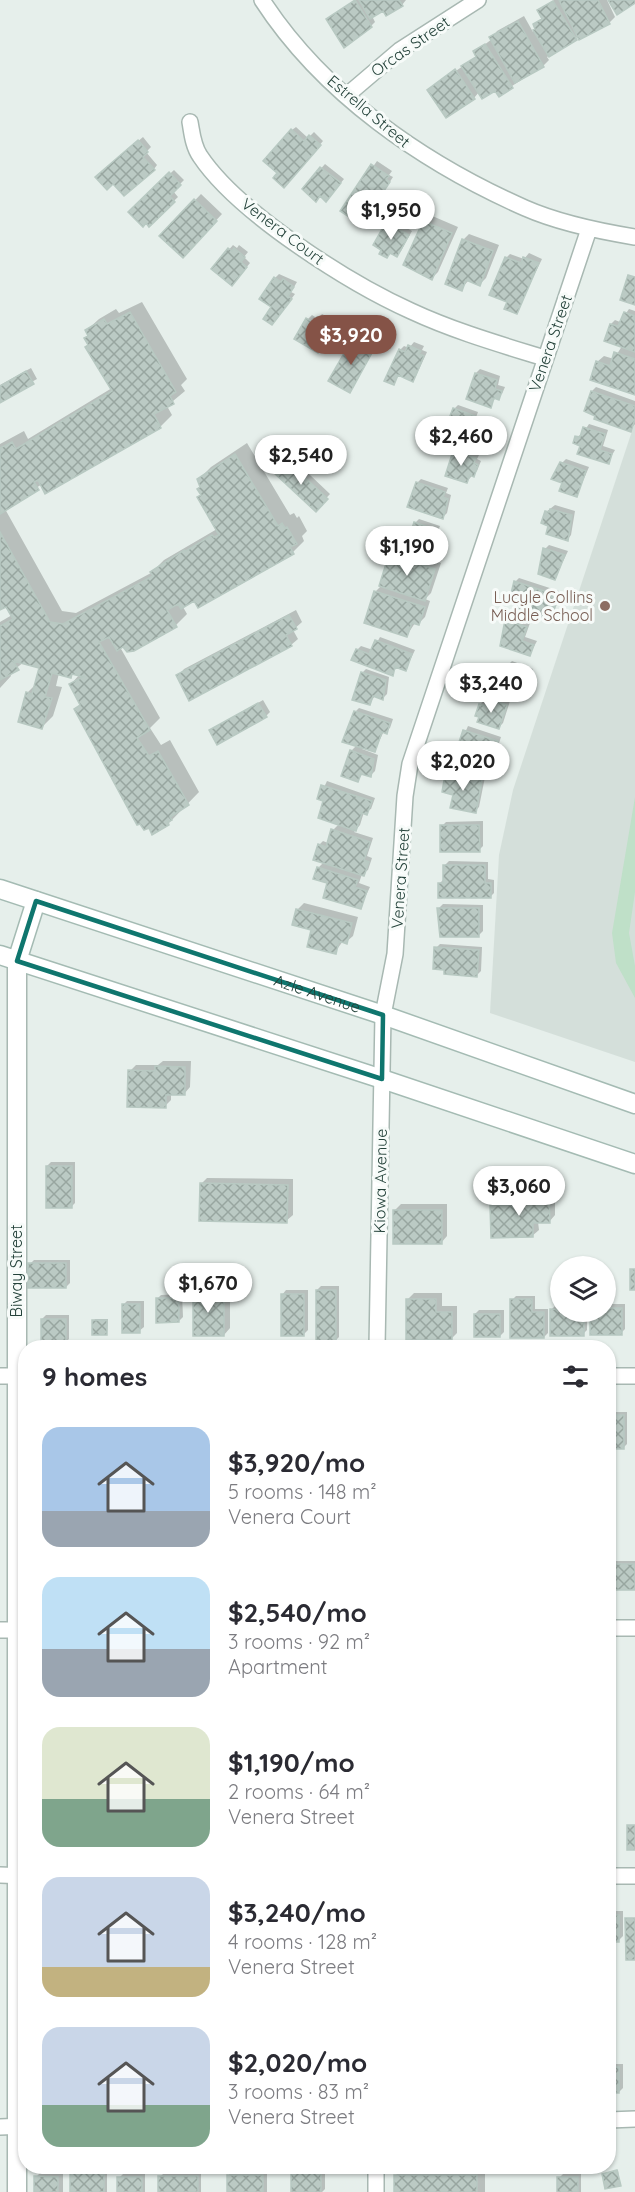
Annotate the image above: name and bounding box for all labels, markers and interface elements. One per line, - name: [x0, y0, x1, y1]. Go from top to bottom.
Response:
- street label: Orcas Street: [367, 12, 453, 80]
- street label: Estrella Street: [323, 71, 415, 151]
- pin: $1,950: [342, 190, 440, 241]
- street label: Venera Court: [238, 193, 328, 269]
- text: $1,950: [361, 197, 421, 222]
- street label: Venera Street: [524, 292, 576, 394]
- pin: $3,920: [302, 315, 400, 366]
- text: $3,920: [319, 322, 383, 347]
- pin: $2,460: [412, 416, 510, 467]
- text: $2,460: [429, 423, 493, 448]
- pin: $2,540: [252, 435, 350, 486]
- text: $2,540: [269, 442, 333, 467]
- pin: $1,190: [358, 526, 456, 577]
- text: $1,190: [379, 533, 435, 558]
- place label: Lucyle Collins Middle School: [491, 587, 593, 625]
- marker: Lucyle Collins Middle School: [598, 599, 612, 613]
- pin: $3,240: [442, 663, 540, 714]
- text: $3,240: [459, 670, 523, 695]
- pin: $2,020: [414, 741, 512, 792]
- text: $2,020: [431, 748, 495, 773]
- street label: Venera Street: [386, 827, 414, 929]
- street label: Azle Avenue: [272, 970, 363, 1017]
- street label: Kiowa Avenue: [369, 1128, 391, 1234]
- pin: $3,060: [470, 1166, 568, 1217]
- text: $3,060: [487, 1173, 551, 1198]
- street label: Biway Street: [6, 1225, 26, 1317]
- map controls: [550, 1256, 616, 1322]
- button: layers: [550, 1256, 616, 1322]
- pin: $1,670: [159, 1263, 257, 1314]
- text: $1,670: [178, 1270, 238, 1295]
- text: 9 homes: [42, 1360, 147, 1393]
- icon: filters: [559, 1360, 592, 1393]
- text: $3,920/mo: [228, 1446, 365, 1479]
- icon: home: [90, 1451, 162, 1523]
- text: 5 rooms · 148 m²: [228, 1479, 377, 1504]
- text: Venera Court: [228, 1504, 351, 1529]
- text: $2,540/mo: [228, 1596, 367, 1629]
- icon: home: [90, 1601, 162, 1673]
- text: 3 rooms · 92 m²: [228, 1629, 370, 1654]
- text: Apartment: [228, 1654, 328, 1679]
- text: $1,190/mo: [228, 1746, 355, 1779]
- icon: home: [90, 1751, 162, 1823]
- text: 2 rooms · 64 m²: [228, 1779, 370, 1804]
- text: Venera Street: [228, 1804, 355, 1829]
- text: $3,240/mo: [228, 1896, 366, 1929]
- icon: home: [90, 1901, 162, 1973]
- text: 4 rooms · 128 m²: [228, 1929, 377, 1954]
- text: Venera Street: [228, 1954, 355, 1979]
- text: $2,020/mo: [228, 2046, 367, 2079]
- icon: home: [90, 2051, 162, 2123]
- text: 3 rooms · 83 m²: [228, 2079, 369, 2104]
- text: Venera Street: [228, 2104, 355, 2129]

